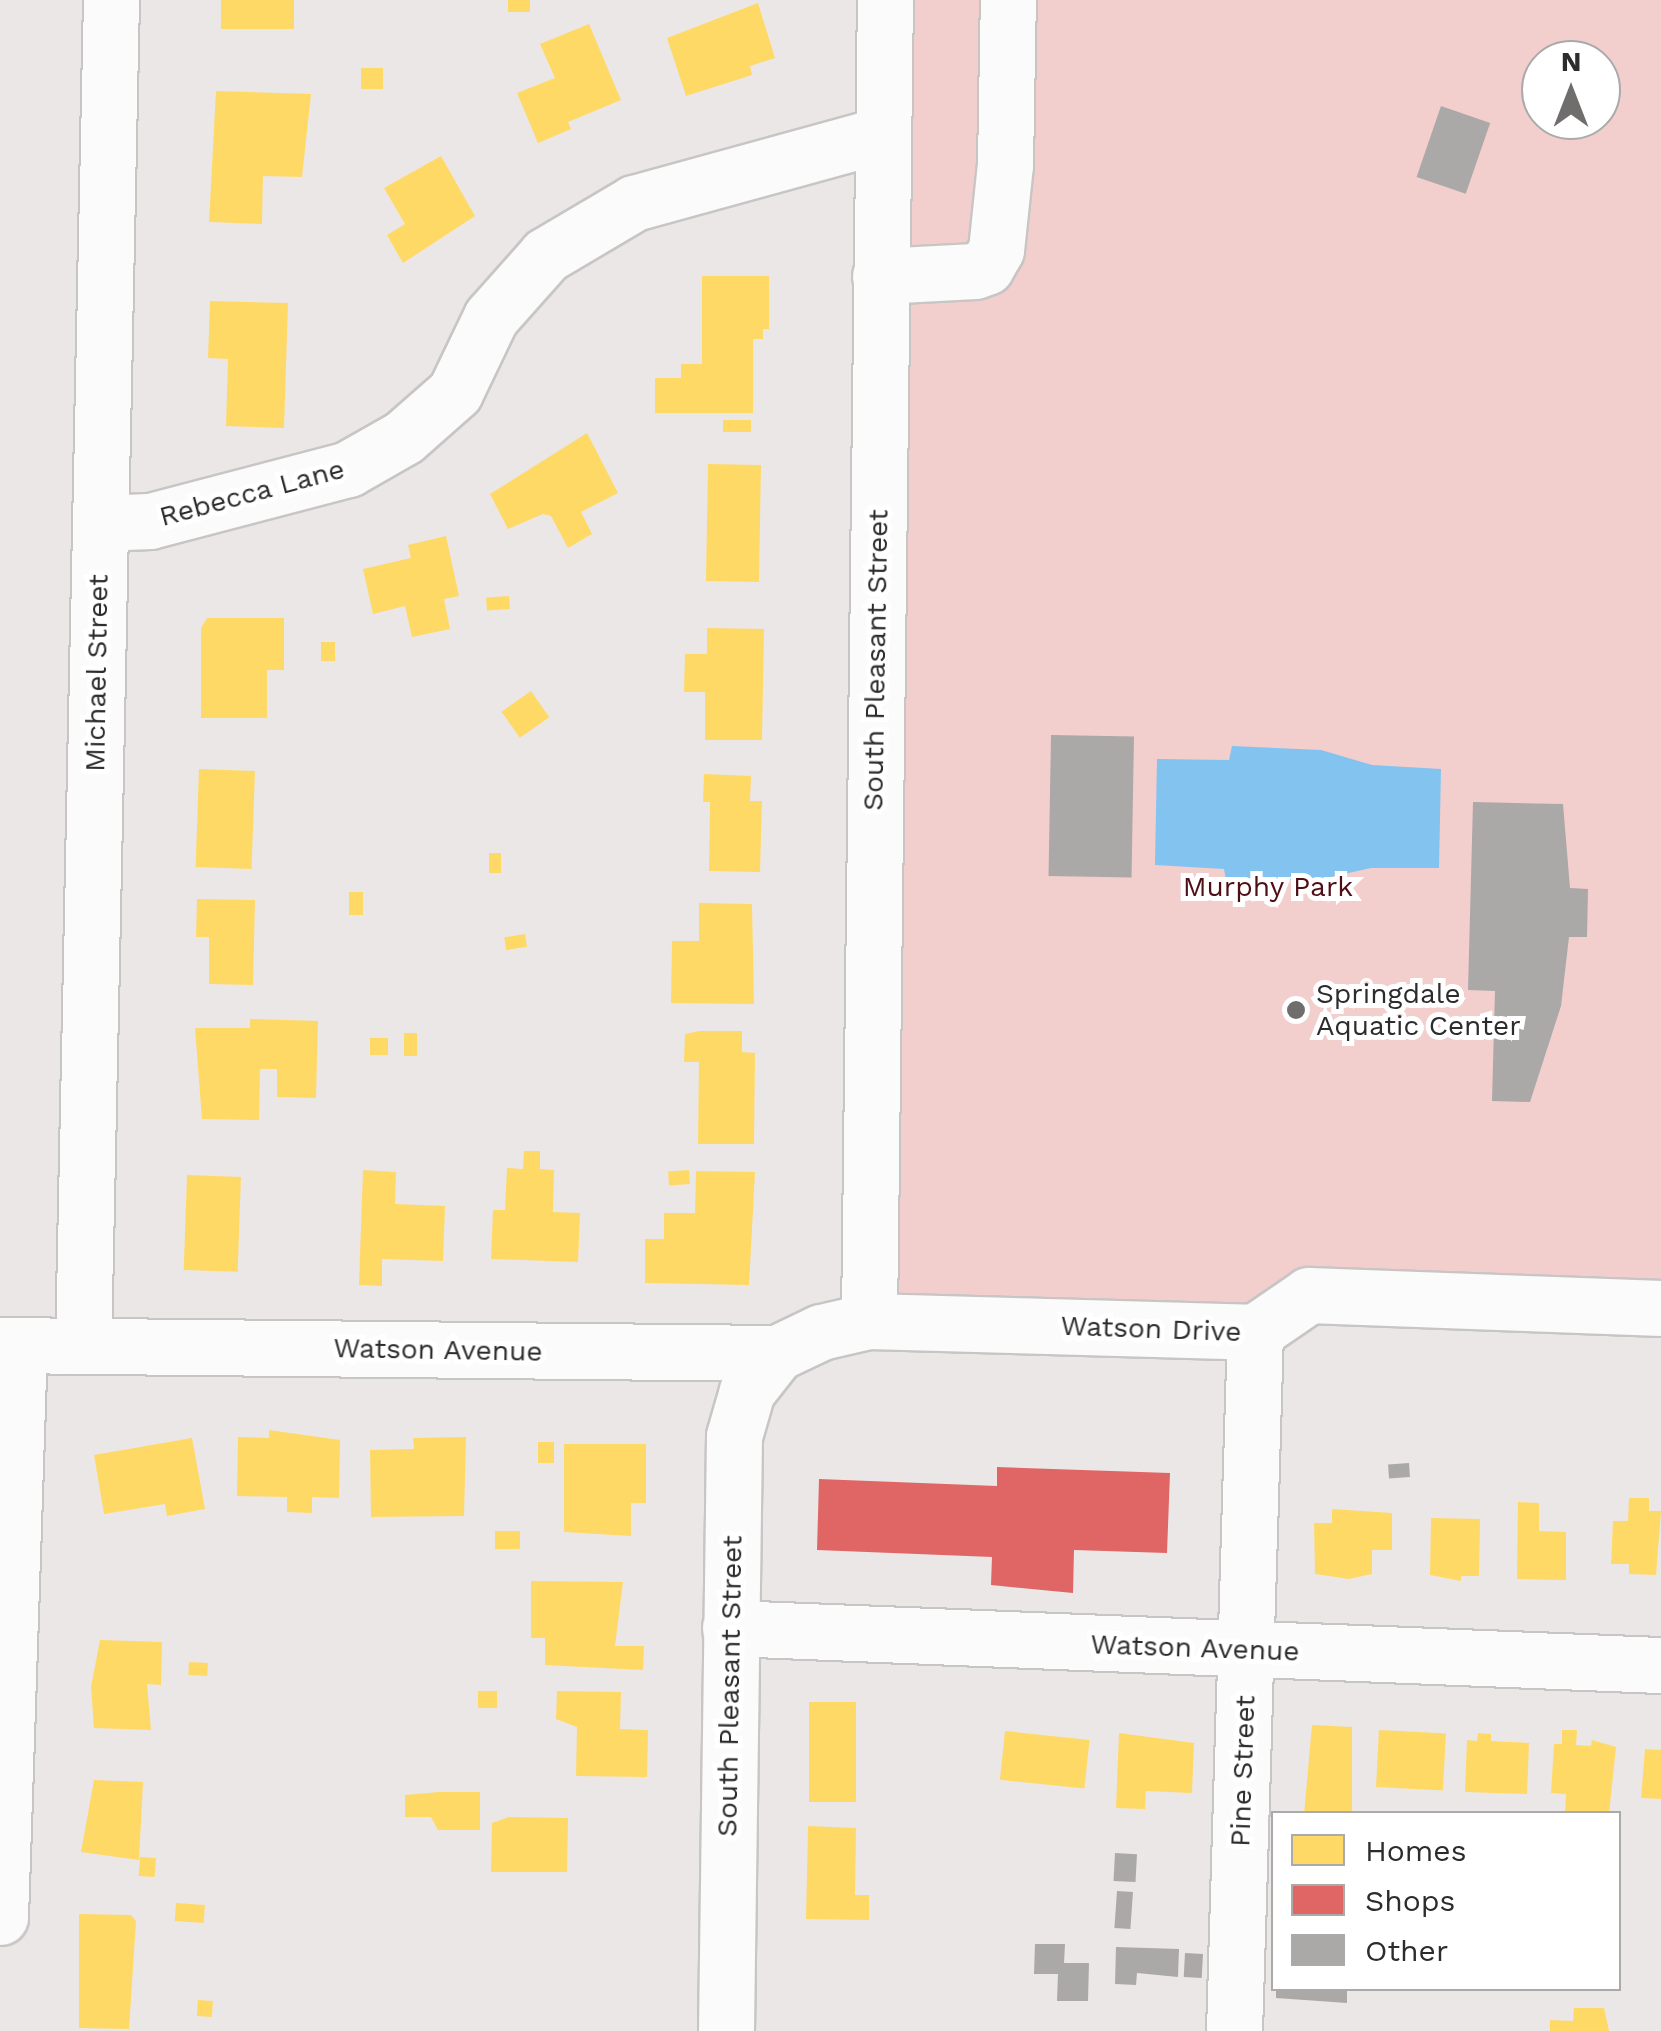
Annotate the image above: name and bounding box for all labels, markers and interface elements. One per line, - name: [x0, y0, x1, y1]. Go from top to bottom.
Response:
- north arrow: [1521, 40, 1621, 140]
- text: N: [1561, 45, 1581, 78]
- street label: Rebecca Lane: [155, 452, 349, 534]
- street label: South Pleasant Street: [857, 509, 895, 811]
- street label: Michael Street: [78, 573, 116, 773]
- park label: Murphy Park: [1182, 870, 1354, 904]
- place label: Springdale Aquatic Center: [1316, 977, 1521, 1043]
- marker: Springdale Aquatic Center: [1285, 999, 1307, 1021]
- street label: Watson Drive: [1060, 1309, 1242, 1349]
- street label: Watson Avenue: [333, 1331, 543, 1369]
- street label: South Pleasant Street: [711, 1535, 749, 1837]
- street label: Watson Avenue: [1089, 1628, 1301, 1668]
- street label: Pine Street: [1224, 1695, 1262, 1847]
- legend: [1271, 1811, 1621, 1991]
- text: Homes: [1365, 1833, 1467, 1868]
- text: Shops: [1365, 1883, 1455, 1918]
- text: Other: [1365, 1933, 1448, 1968]

